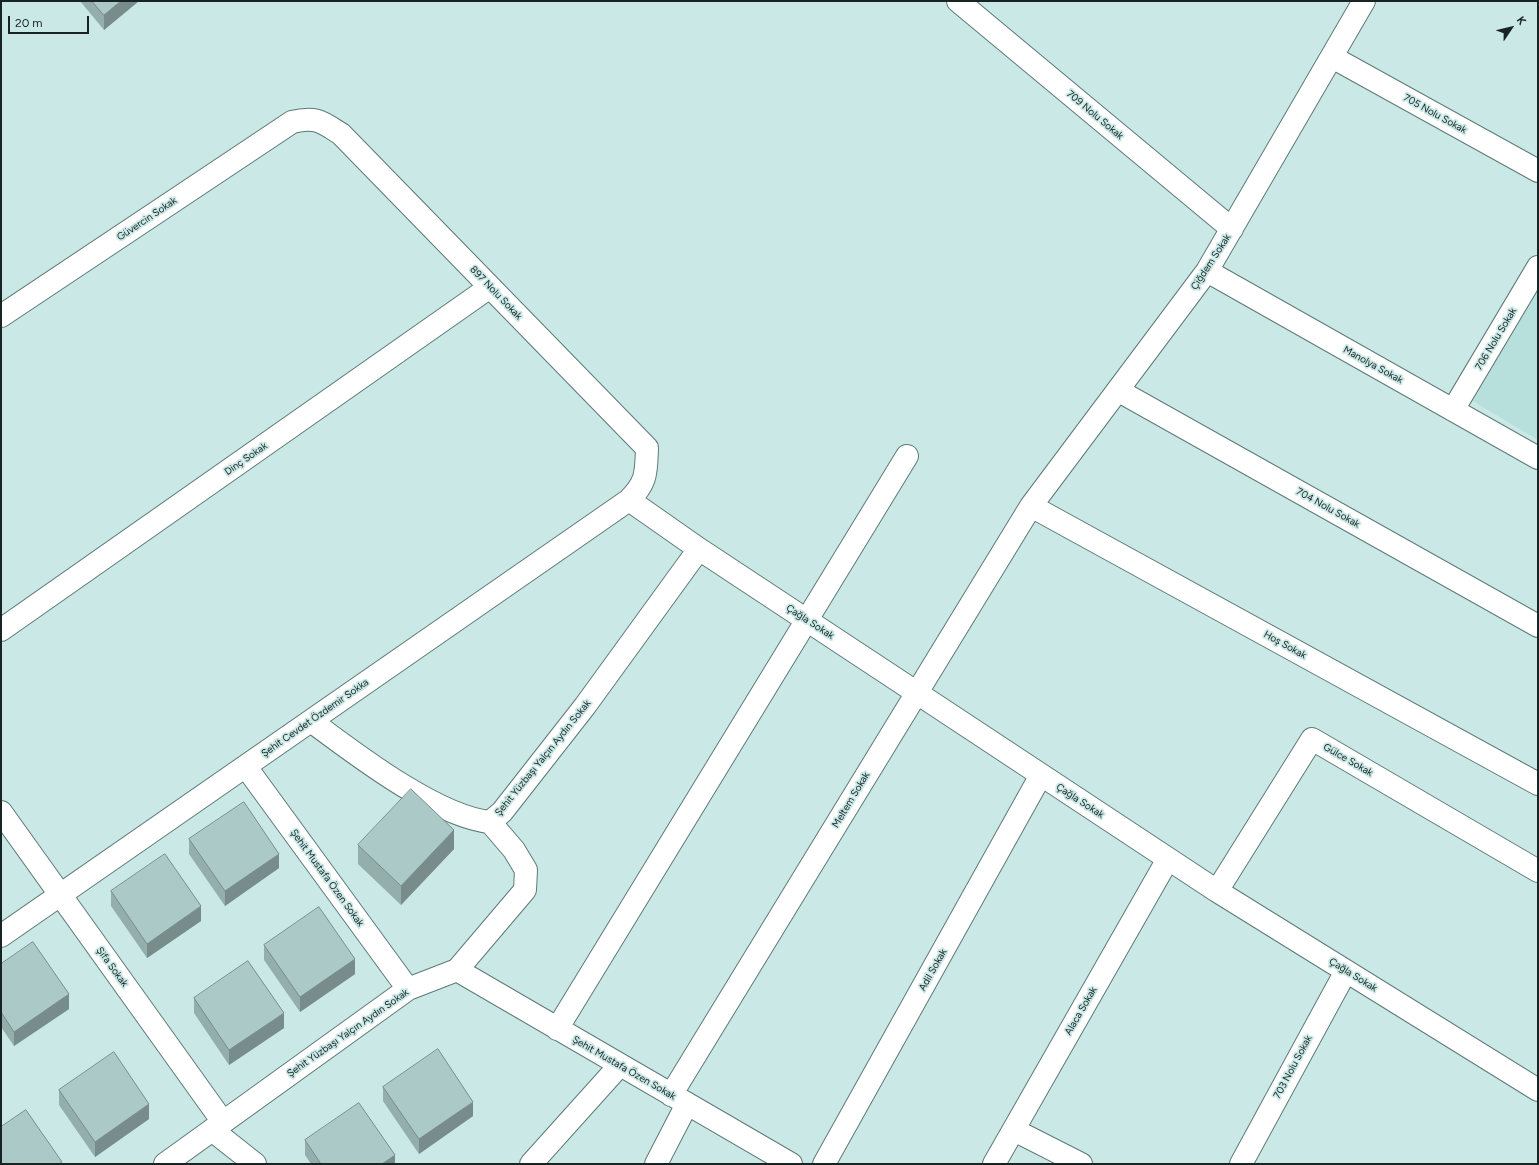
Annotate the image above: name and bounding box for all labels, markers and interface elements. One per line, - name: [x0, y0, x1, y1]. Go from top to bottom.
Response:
- scale bar: [10, 8, 91, 34]
- north arrow: [1491, 8, 1531, 48]
- text: K: [1514, 14, 1529, 28]
- text: 20 m: [15, 16, 43, 30]
- street label: 709 Nolu Sokak: [1064, 88, 1126, 142]
- street label: 705 Nolu Sokak: [1401, 92, 1469, 136]
- street label: Güvercin Sokak: [115, 195, 179, 243]
- street label: Çiğdem Sokak: [1188, 232, 1234, 292]
- street label: 897 Nolu Sokak: [467, 264, 525, 322]
- street label: 706 Nolu Sokak: [1473, 306, 1519, 372]
- street label: Manolya Sokak: [1341, 344, 1405, 386]
- street label: Dinç Sokak: [222, 440, 270, 478]
- street label: 704 Nolu Sokak: [1294, 486, 1362, 530]
- street label: Çağla Sokak: [784, 602, 836, 642]
- street label: Hoş Sokak: [1261, 628, 1309, 662]
- street label: Şehit Cevdet Özdemir Sokka: [259, 676, 371, 760]
- street label: Şehit Yüzbaşı Yalçın Aydın Sokak: [493, 698, 593, 818]
- street label: Gülce Sokak: [1321, 741, 1375, 779]
- street label: Meltem Sokak: [830, 770, 872, 830]
- street label: Çağla Sokak: [1054, 781, 1106, 821]
- street label: Şehit Mustafa Özen Sokak: [288, 827, 366, 929]
- street label: Şifa Sokak: [94, 945, 130, 989]
- street label: Adil Sokak: [917, 947, 949, 993]
- street label: Çağla Sokak: [1327, 955, 1379, 995]
- street label: Alaca Sokak: [1062, 985, 1100, 1037]
- street label: Şehit Yüzbaşı Yalçın Aydın Sokak: [285, 986, 411, 1080]
- street label: Şehit Mustafa Özen Sokak: [570, 1033, 678, 1103]
- street label: 703 Nolu Sokak: [1271, 1033, 1315, 1101]

